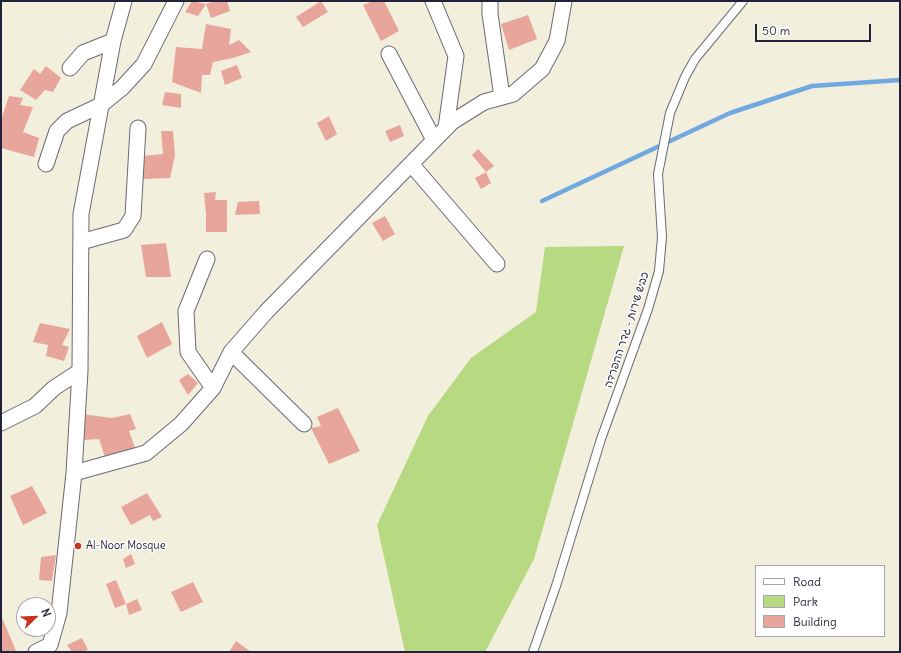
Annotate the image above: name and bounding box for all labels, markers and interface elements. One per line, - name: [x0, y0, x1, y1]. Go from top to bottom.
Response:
- scale bar: [757, 16, 873, 42]
- text: 50 m: [762, 23, 790, 38]
- street label: כביש שירות - גדר ההפרדה: [602, 270, 652, 390]
- place label: Al-Noor Mosque: [86, 539, 166, 553]
- marker: Al-Noor Mosque: [73, 541, 83, 551]
- legend: [755, 565, 885, 637]
- text: Road: [793, 574, 821, 589]
- text: Park: [793, 594, 818, 609]
- north arrow: [16, 597, 56, 637]
- text: N: [38, 606, 54, 619]
- text: Building: [793, 614, 837, 629]

